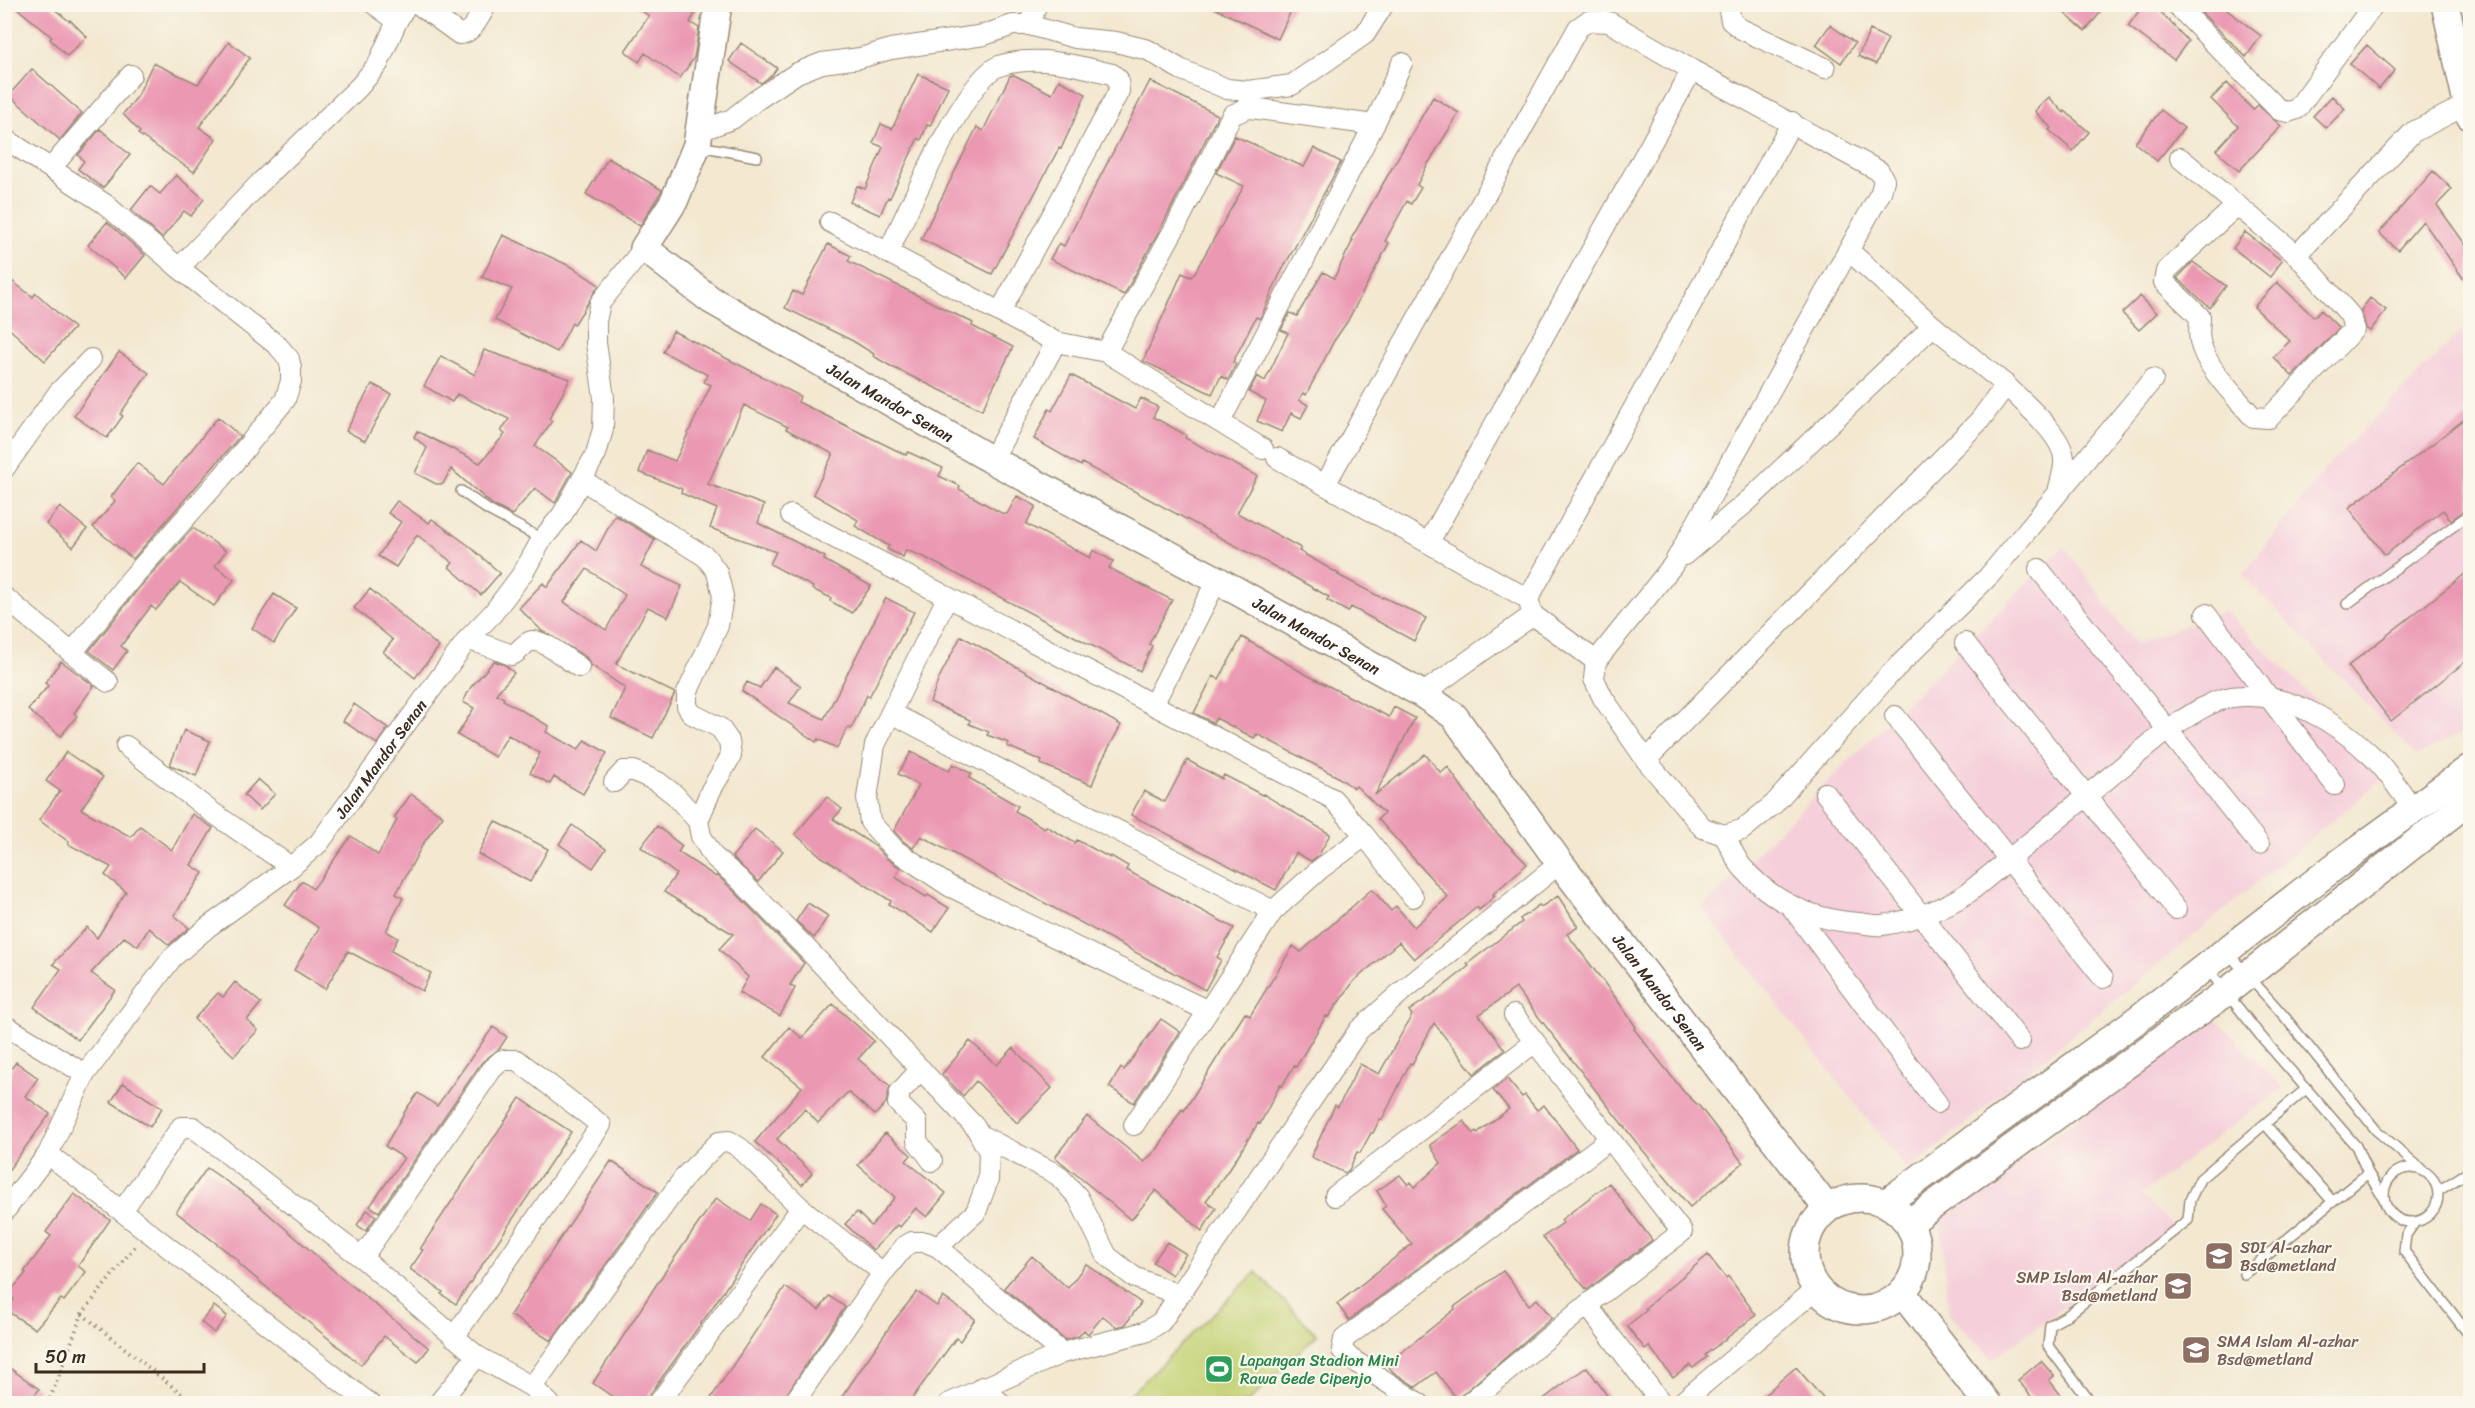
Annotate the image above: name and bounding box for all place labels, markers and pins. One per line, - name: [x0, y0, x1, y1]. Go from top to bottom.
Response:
- place label: SDI Al-azhar Bsd@metland: [2240, 1233, 2337, 1280]
- school or university icon: SDI Al-azhar Bsd@metland: [2203, 1240, 2235, 1272]
- place label: SMP Islam Al-azhar Bsd@metland: [2016, 1263, 2159, 1310]
- school or university icon: SMP Islam Al-azhar Bsd@metland: [2162, 1270, 2194, 1302]
- place label: SMA Islam Al-azhar Bsd@metland: [2217, 1327, 2359, 1374]
- school or university icon: SMA Islam Al-azhar Bsd@metland: [2180, 1334, 2212, 1366]
- place label: Lapangan Stadion Mini Rawa Gede Cipenjo: [1240, 1346, 1399, 1393]
- sports icon: Lapangan Stadion Mini Rawa Gede Cipenjo: [1203, 1353, 1235, 1385]

